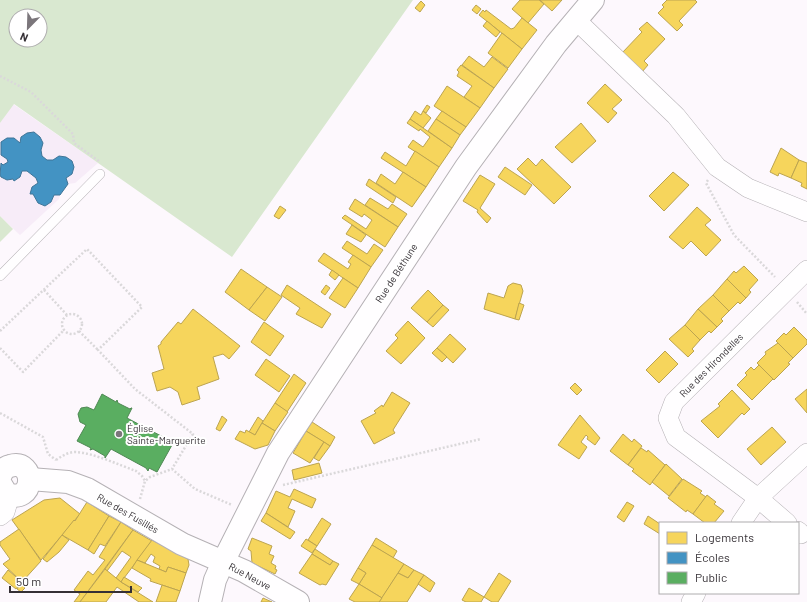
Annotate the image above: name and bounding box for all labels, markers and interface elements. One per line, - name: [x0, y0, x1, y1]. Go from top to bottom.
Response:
- north arrow: [8, 8, 48, 48]
- text: N: [18, 30, 30, 45]
- street label: Rue de Béthune: [372, 241, 420, 305]
- street label: Rue des Hirondelles: [677, 330, 746, 399]
- place label: Église Sainte-Marguerite: [127, 422, 205, 446]
- marker: Église Sainte-Marguerite: [114, 429, 124, 439]
- street label: Rue des Fusillés: [95, 490, 161, 536]
- legend: [659, 522, 799, 594]
- text: Logements: [695, 530, 754, 544]
- text: Écoles: [695, 550, 730, 564]
- street label: Rue Neuve: [227, 560, 273, 592]
- scale bar: [10, 568, 131, 594]
- text: Public: [695, 570, 727, 584]
- text: 50 m: [16, 574, 41, 588]

